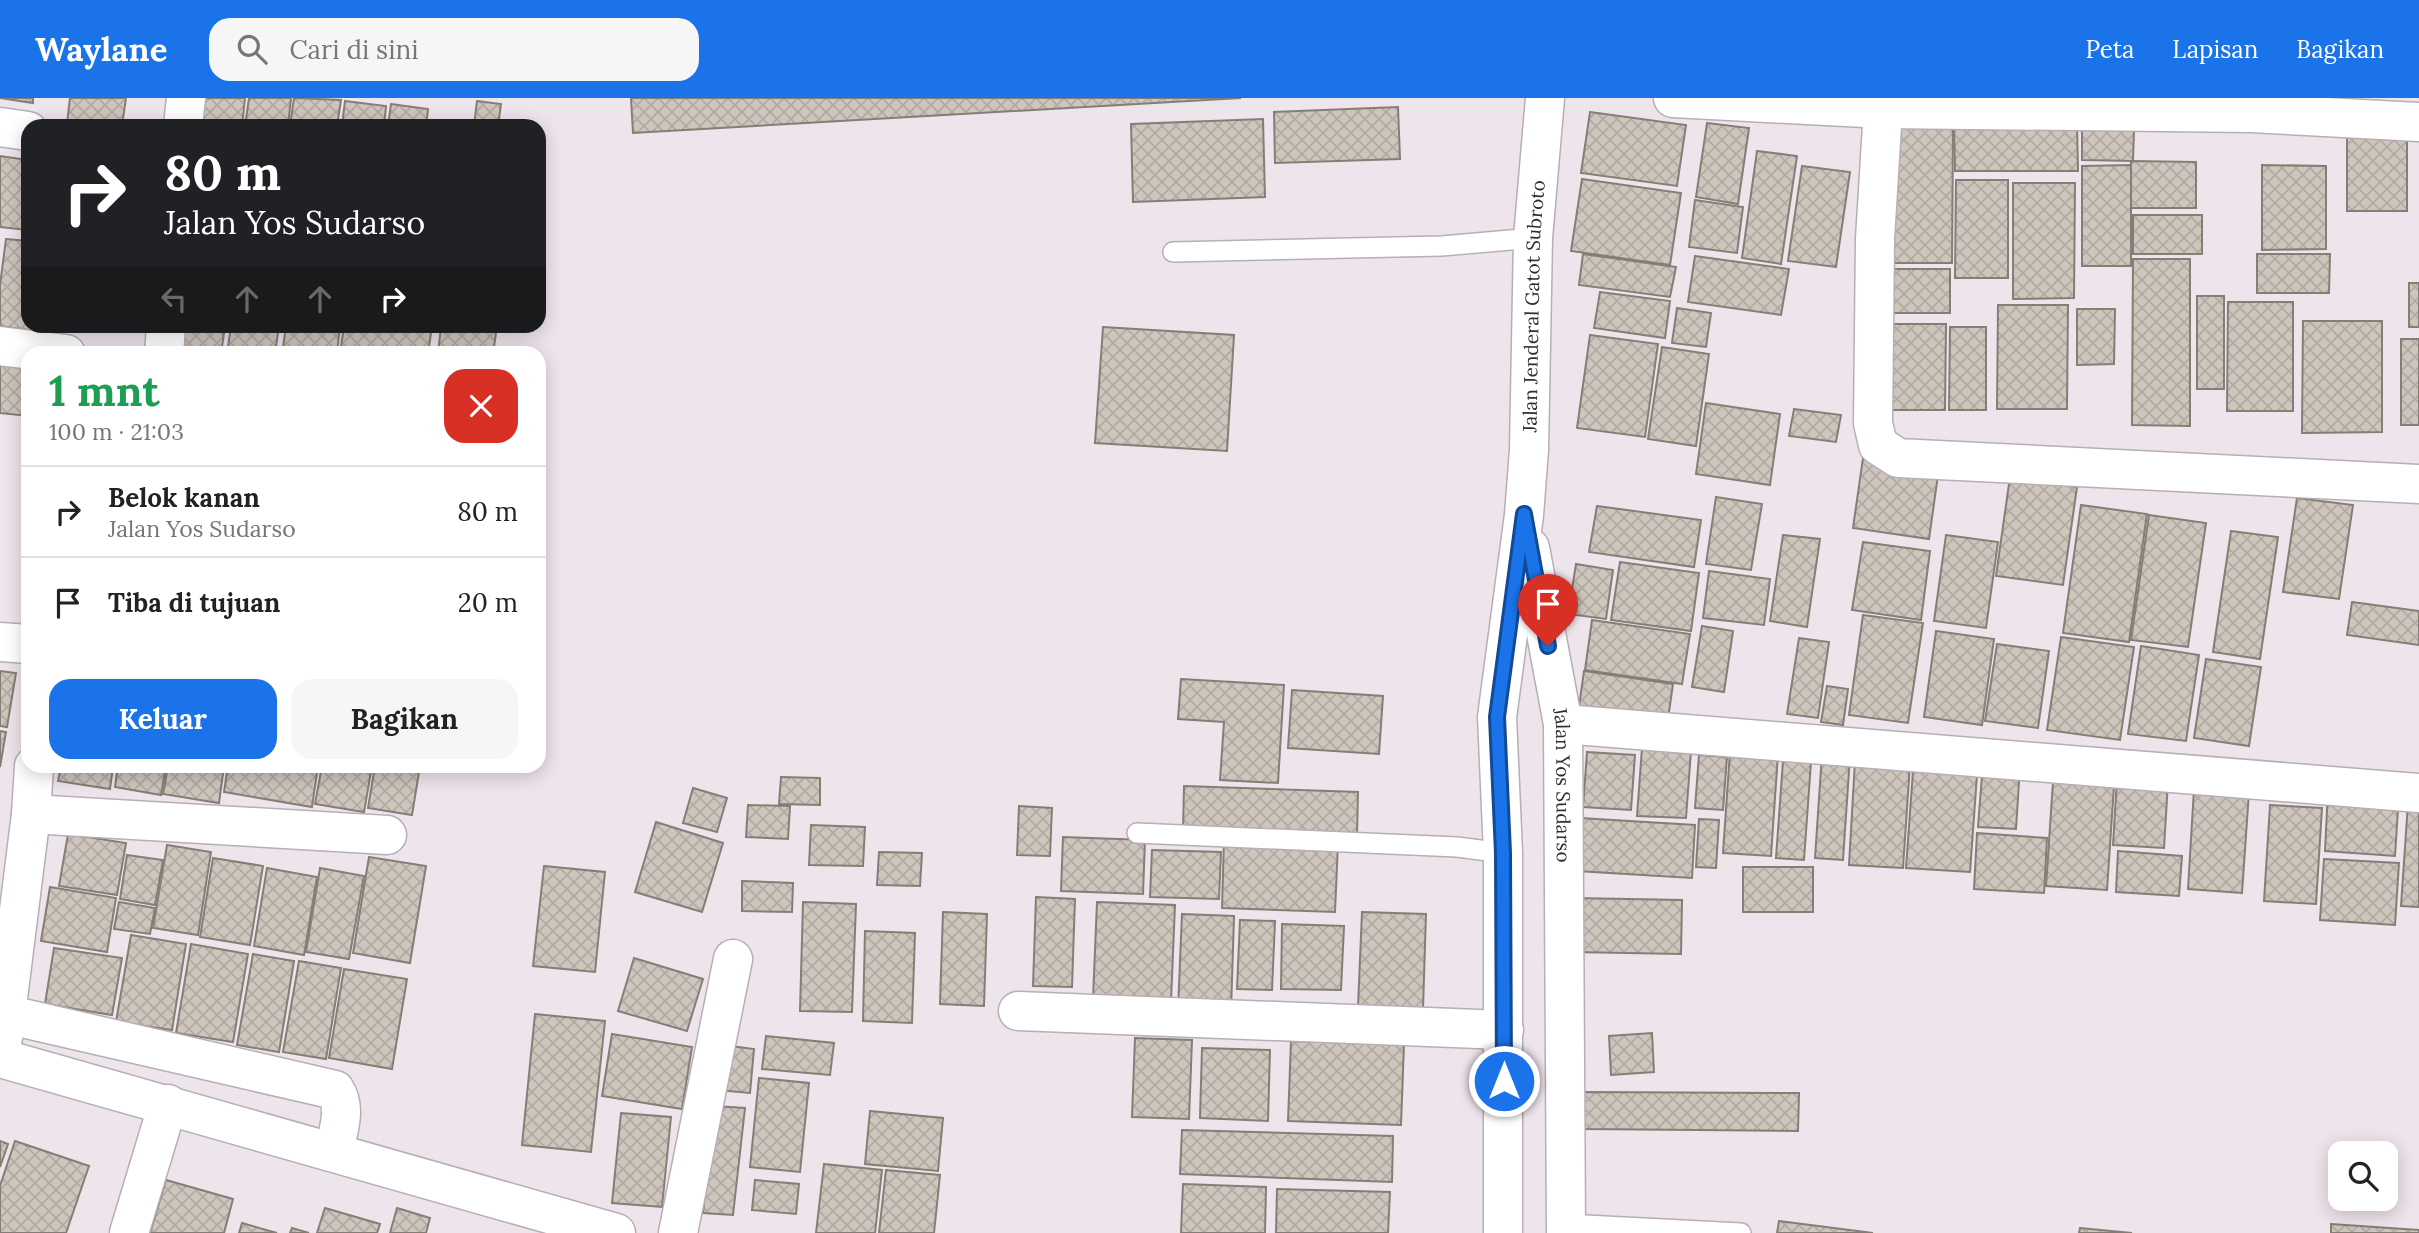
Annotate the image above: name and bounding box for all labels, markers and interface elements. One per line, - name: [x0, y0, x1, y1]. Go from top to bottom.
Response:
- search box: [209, 18, 699, 81]
- text: Waylane: [35, 28, 167, 70]
- icon: search: [233, 30, 271, 68]
- text: Cari di sini: [289, 33, 419, 66]
- text: Peta: [2086, 34, 2134, 65]
- text: Lapisan: [2172, 34, 2258, 65]
- text: Bagikan: [2296, 34, 2384, 65]
- text: 80 m: [164, 141, 281, 203]
- icon: right: [49, 147, 140, 238]
- street label: Jalan Jenderal Gatot Subroto: [1517, 179, 1550, 434]
- text: Jalan Yos Sudarso: [164, 202, 425, 243]
- icon: left: [155, 280, 193, 318]
- icon: ahead: [228, 280, 266, 318]
- icon: ahead: [301, 280, 339, 318]
- icon: right: [374, 280, 412, 318]
- text: 1 mnt: [49, 364, 160, 418]
- button: close: [444, 369, 518, 443]
- text: 100 m · 21:03: [49, 417, 184, 446]
- text: Belok kanan: [108, 481, 260, 514]
- icon: right: [49, 493, 87, 531]
- text: 80 m: [457, 495, 518, 528]
- text: Jalan Yos Sudarso: [108, 514, 296, 543]
- pin: [1518, 574, 1578, 646]
- icon: arrive: [49, 584, 87, 622]
- icon: arrive: [1529, 585, 1567, 623]
- text: Tiba di tujuan: [108, 586, 280, 619]
- text: 20 m: [458, 586, 518, 619]
- button: Keluar: [49, 679, 277, 759]
- button: Bagikan: [291, 679, 518, 759]
- street label: Jalan Yos Sudarso: [1548, 704, 1576, 863]
- position arrow: [1467, 1044, 1541, 1118]
- map controls: [2328, 1141, 2398, 1211]
- button: search: [2328, 1141, 2398, 1211]

